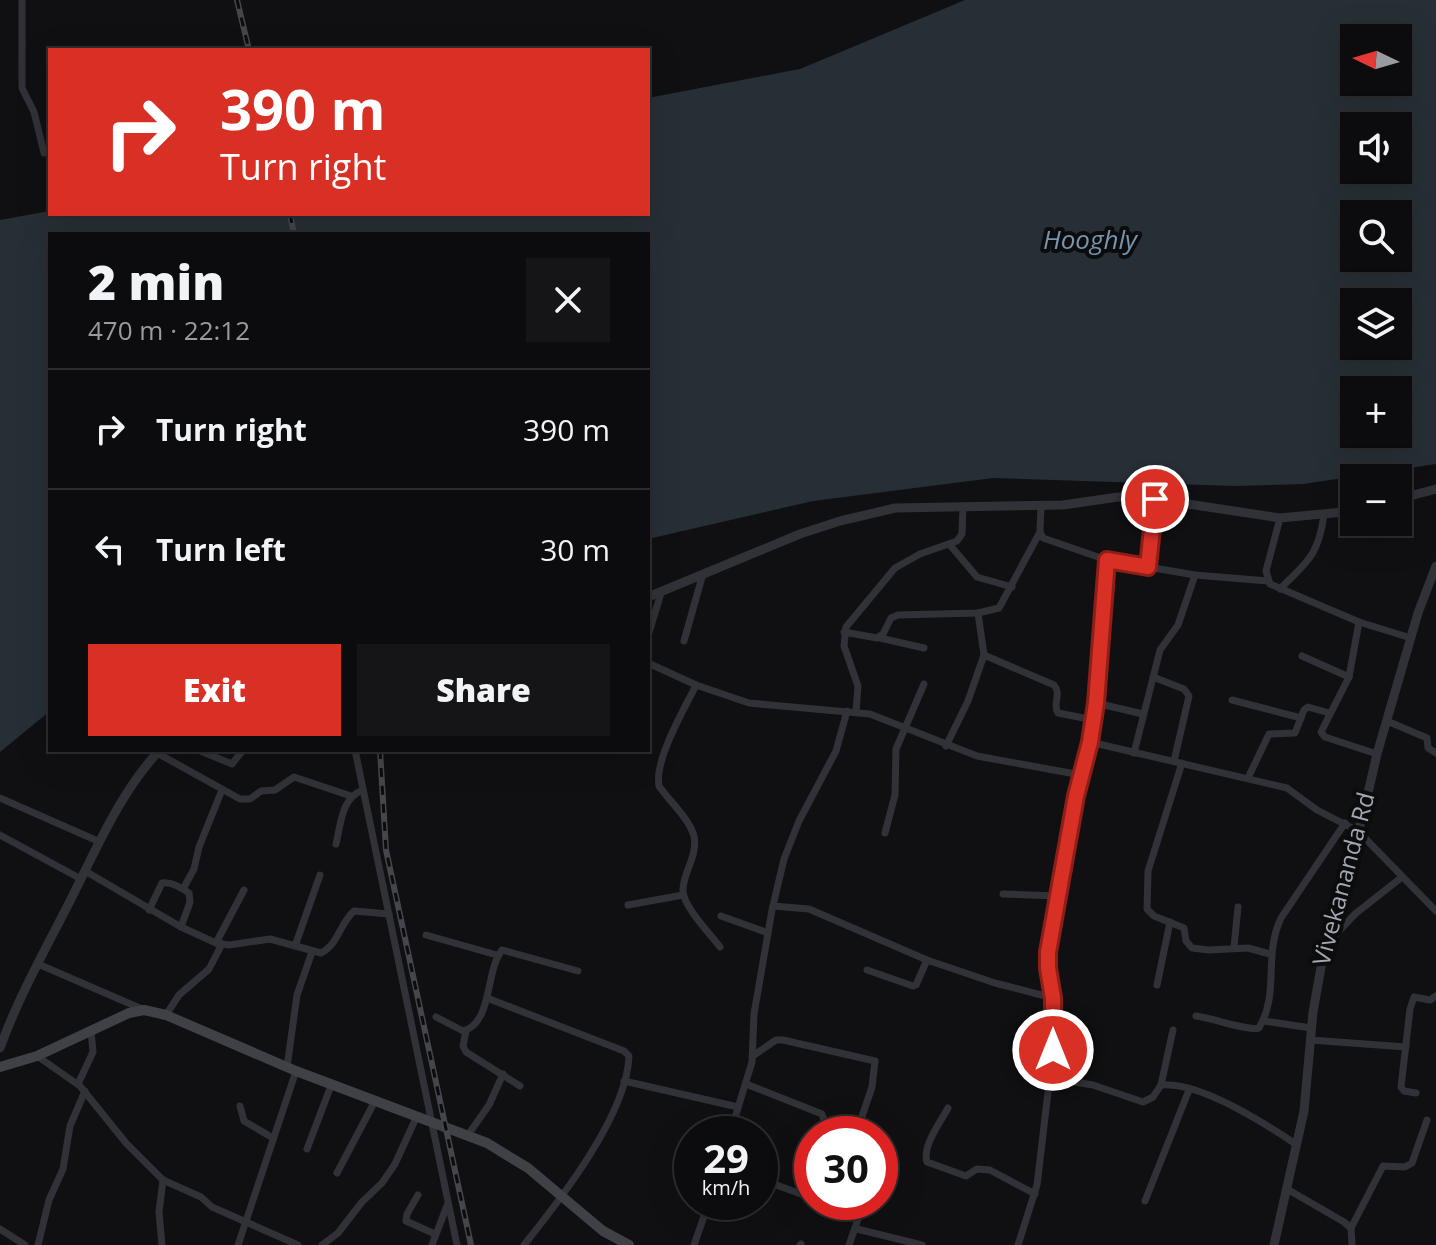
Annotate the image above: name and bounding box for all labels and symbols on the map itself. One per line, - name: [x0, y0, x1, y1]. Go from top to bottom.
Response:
- north arrow: [1340, 24, 1412, 96]
- water label: Hooghly: [1043, 221, 1139, 257]
- pin: [1121, 465, 1189, 533]
- street label: Vivekananda Rd: [1304, 788, 1382, 969]
- position arrow: [1011, 1008, 1095, 1092]
- speed limit sign: 30: [794, 1116, 898, 1220]

